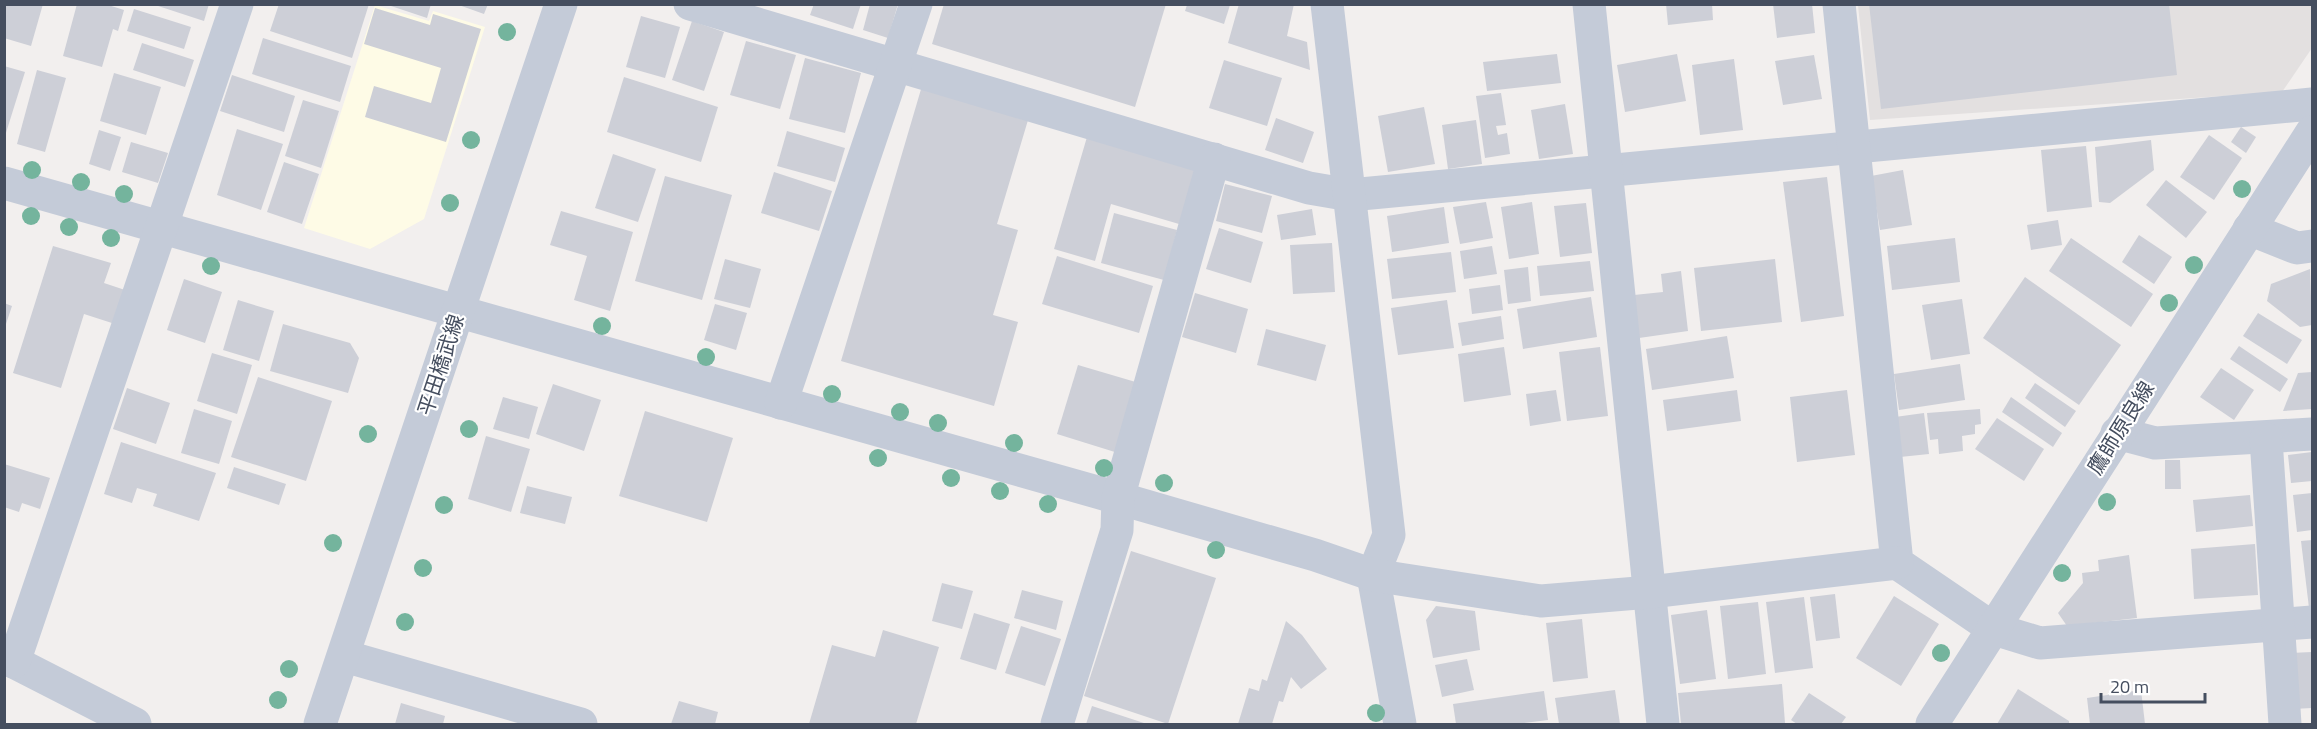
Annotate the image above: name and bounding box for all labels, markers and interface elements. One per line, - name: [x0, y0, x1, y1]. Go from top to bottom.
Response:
- street label: 平田橋武線: [409, 310, 471, 420]
- street label: 鷹師原良線: [2079, 374, 2162, 480]
- scale bar: [2101, 666, 2204, 704]
- text: 20 m: [2110, 673, 2149, 700]

